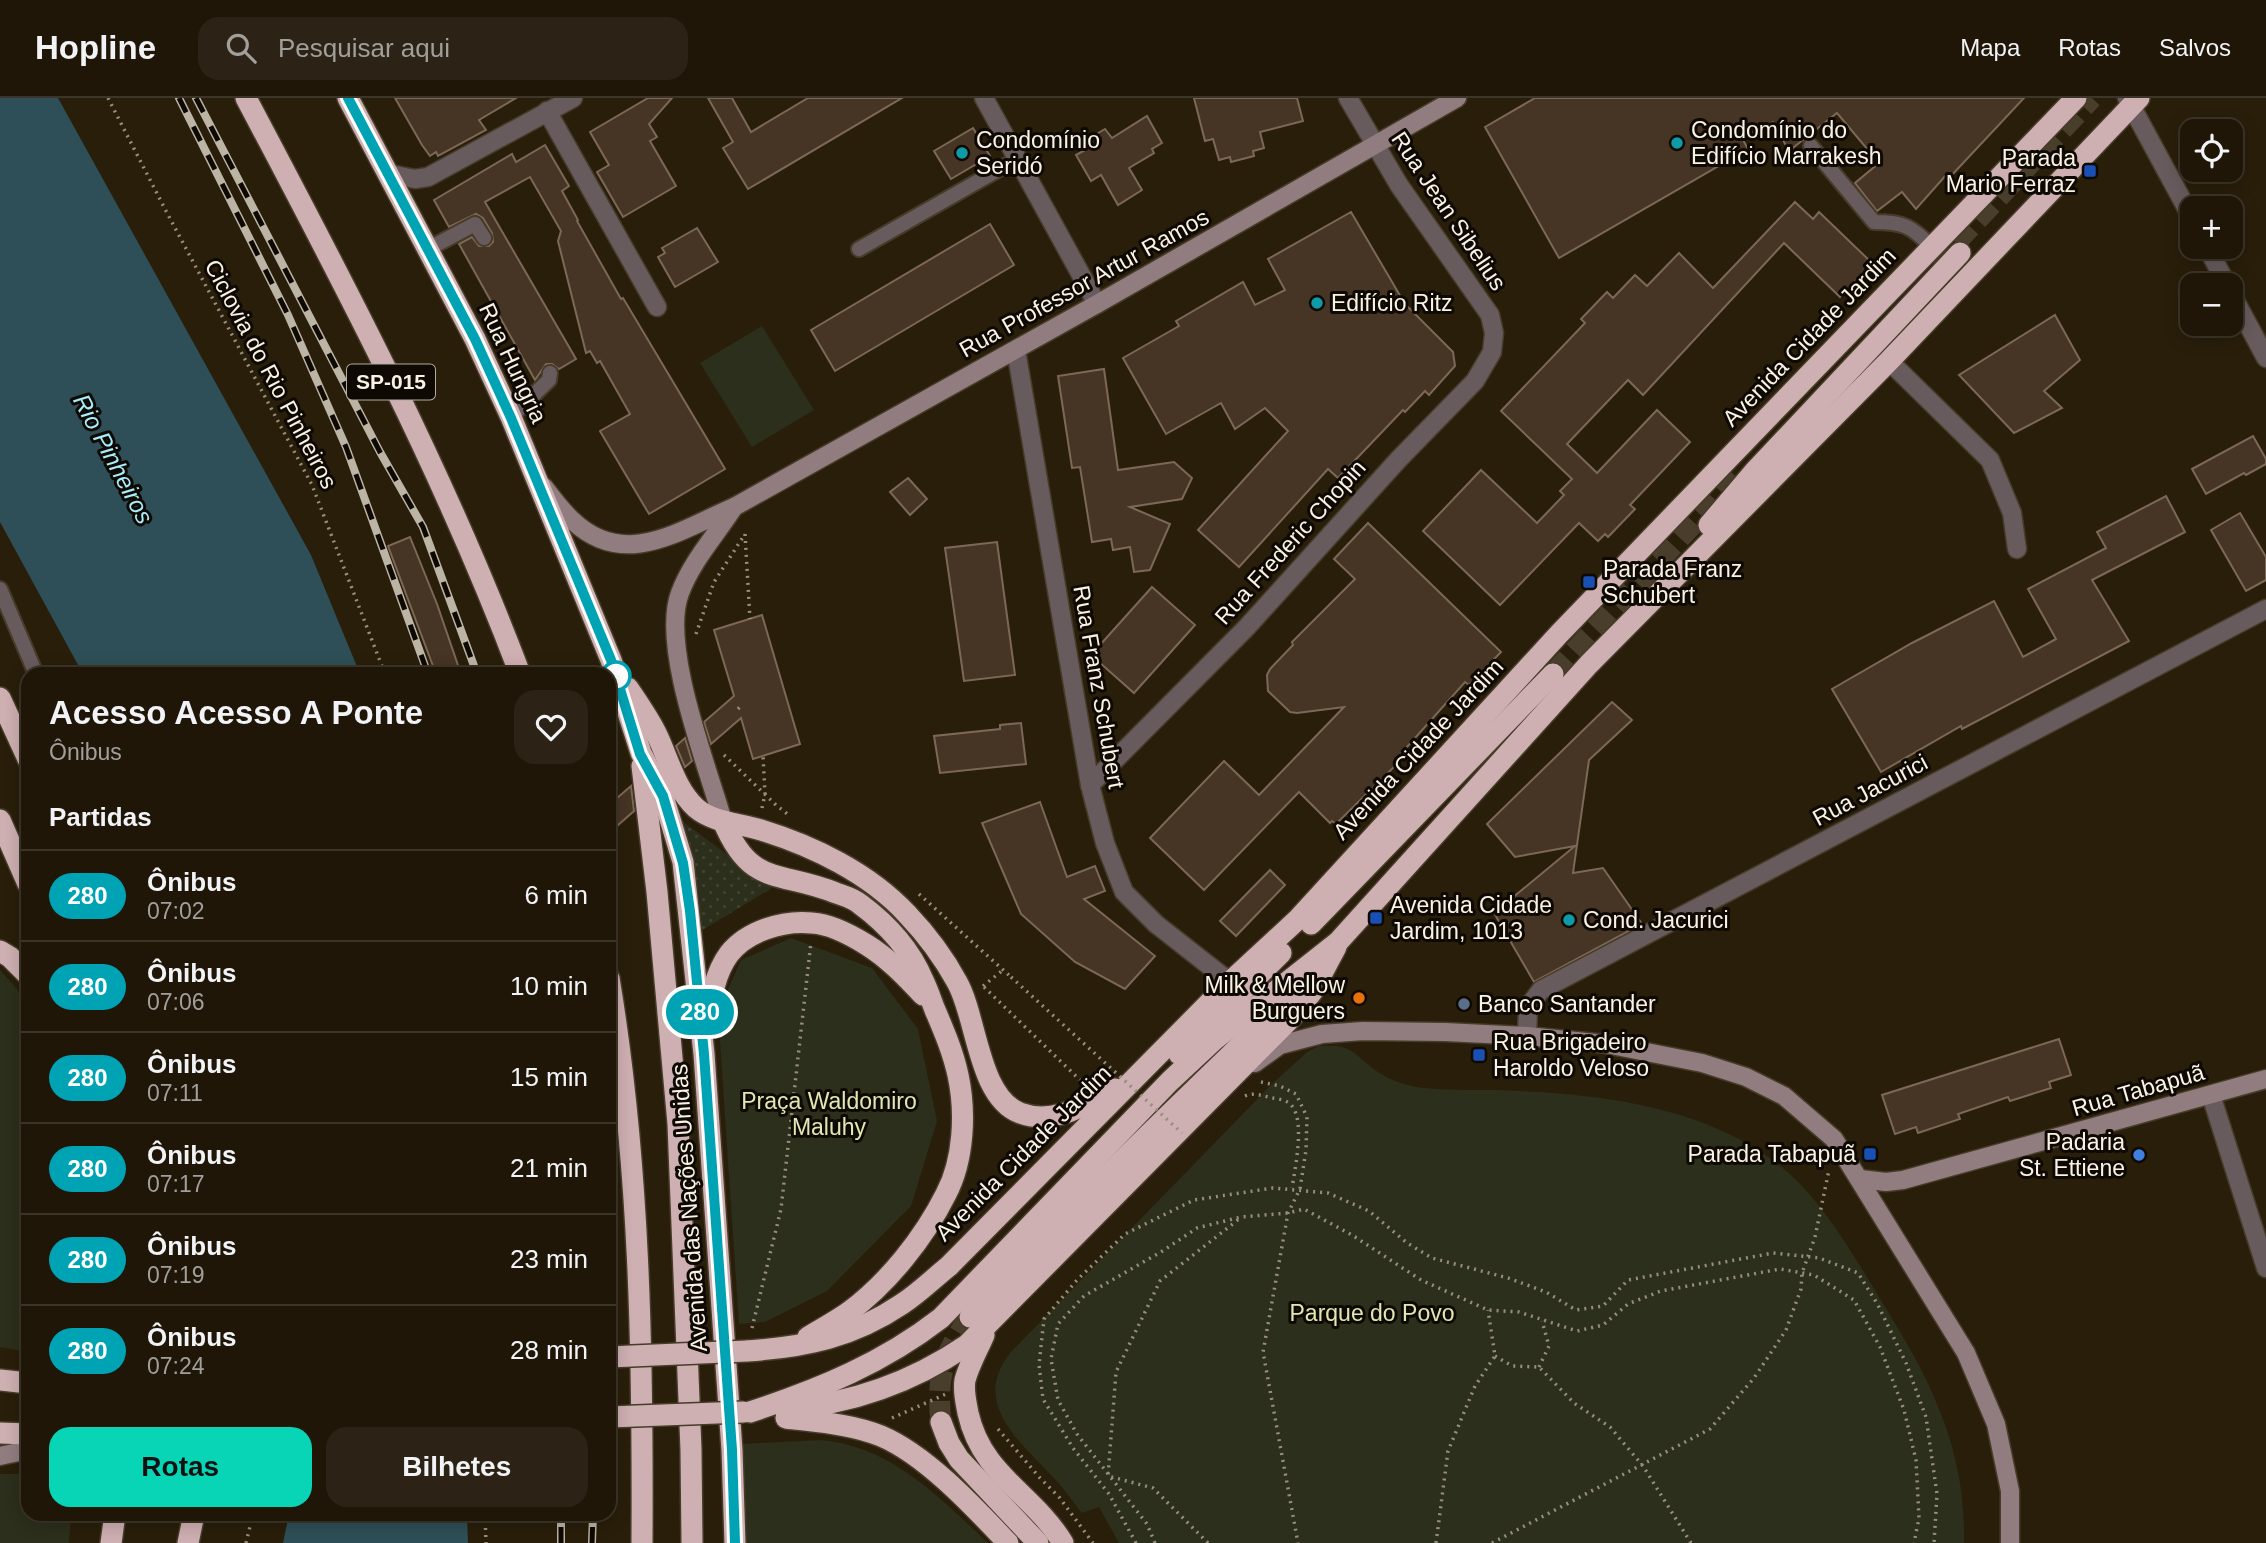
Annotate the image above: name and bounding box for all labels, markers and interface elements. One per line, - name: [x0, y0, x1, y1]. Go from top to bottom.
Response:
- search box: [198, 17, 688, 80]
- text: Hopline: [35, 29, 156, 66]
- icon: search: [222, 29, 260, 67]
- text: Pesquisar aqui: [278, 33, 450, 63]
- text: Mapa: [1960, 34, 2020, 61]
- text: Rotas: [2058, 34, 2121, 61]
- text: Salvos: [2159, 34, 2231, 61]
- place label: Condomínio do Edifício Marrakesh: [1691, 117, 1881, 169]
- map controls: [2180, 119, 2243, 336]
- button: locate: [2180, 119, 2243, 182]
- place label: Condomínio Seridó: [976, 127, 1100, 179]
- street label: Rua Jean Sibelius: [1386, 127, 1512, 295]
- marker: Condomínio do Edifício Marrakesh: [1669, 135, 1685, 151]
- marker: Condomínio Seridó: [954, 145, 970, 161]
- place label: Parada Mario Ferraz: [1946, 145, 2076, 197]
- marker: Parada Mario Ferraz: [2082, 163, 2098, 179]
- button: +: [2180, 196, 2243, 259]
- street label: Rua Professor Artur Ramos: [955, 203, 1213, 363]
- street label: Avenida Cidade Jardim: [1717, 243, 1901, 431]
- street label: Ciclovia do Rio Pinheiros: [200, 255, 342, 493]
- button: −: [2180, 273, 2243, 336]
- place label: Edifício Ritz: [1331, 290, 1452, 316]
- marker: Edifício Ritz: [1309, 295, 1325, 311]
- street label: Rua Hungria: [474, 299, 552, 427]
- road number: SP-015: [347, 364, 435, 400]
- water label: Rio Pinheiros: [68, 389, 159, 528]
- street label: Rua Frederic Chopin: [1209, 454, 1371, 630]
- place label: Parada Franz Schubert: [1603, 556, 1742, 608]
- marker: Parada Franz Schubert: [1581, 574, 1597, 590]
- street label: Rua Franz Schubert: [1068, 583, 1130, 791]
- street label: Avenida Cidade Jardim: [1328, 653, 1508, 845]
- unlabelled marker: [601, 661, 631, 691]
- button: heart: [514, 690, 588, 764]
- text: Acesso Acesso A Ponte: [49, 694, 423, 731]
- text: Ônibus: [49, 739, 122, 765]
- street label: Rua Jacurici: [1808, 749, 1932, 831]
- text: Partidas: [49, 802, 152, 832]
- text: Ônibus: [147, 867, 237, 897]
- text: 6 min: [524, 880, 588, 910]
- text: 280: [67, 882, 108, 909]
- place label: Avenida Cidade Jardim, 1013: [1390, 892, 1552, 944]
- text: 07:02: [147, 898, 205, 924]
- place label: Cond. Jacurici: [1583, 907, 1729, 933]
- marker: Avenida Cidade Jardim, 1013: [1368, 910, 1384, 926]
- marker: Cond. Jacurici: [1561, 912, 1577, 928]
- text: Ônibus: [147, 958, 237, 988]
- text: 10 min: [510, 971, 588, 1001]
- place label: Milk & Mellow Burguers: [1204, 972, 1345, 1024]
- text: 280: [67, 973, 108, 1000]
- text: 07:06: [147, 989, 205, 1015]
- line badge: 280: [660, 989, 740, 1035]
- marker: Milk & Mellow Burguers: [1351, 990, 1367, 1006]
- place label: Banco Santander: [1478, 991, 1656, 1017]
- marker: Banco Santander: [1456, 996, 1472, 1012]
- text: 280: [680, 998, 720, 1025]
- place label: Rua Brigadeiro Haroldo Veloso: [1493, 1029, 1649, 1081]
- marker: Rua Brigadeiro Haroldo Veloso: [1471, 1047, 1487, 1063]
- text: Ônibus: [147, 1049, 237, 1079]
- street label: Rua Tabapuã: [2069, 1059, 2207, 1121]
- street label: Avenida Cidade Jardim: [930, 1060, 1116, 1246]
- text: 15 min: [510, 1062, 588, 1092]
- street label: Avenida das Nações Unidas: [666, 1063, 712, 1353]
- text: 280: [67, 1064, 108, 1091]
- text: 07:11: [147, 1080, 203, 1106]
- park label: Praça Waldomiro Maluhy: [741, 1088, 917, 1140]
- place label: Padaria St. Ettiene: [2019, 1129, 2125, 1181]
- text: Ônibus: [147, 1140, 237, 1170]
- place label: Parada Tabapuã: [1688, 1141, 1856, 1167]
- marker: Parada Tabapuã: [1862, 1146, 1878, 1162]
- marker: Padaria St. Ettiene: [2131, 1147, 2147, 1163]
- text: 21 min: [510, 1153, 588, 1183]
- text: 280: [67, 1155, 108, 1182]
- text: 07:17: [147, 1171, 205, 1197]
- text: Ônibus: [147, 1231, 237, 1261]
- text: 23 min: [510, 1244, 588, 1274]
- text: 280: [67, 1246, 108, 1273]
- text: 07:19: [147, 1262, 205, 1288]
- park label: Parque do Povo: [1290, 1300, 1454, 1326]
- text: Ônibus: [147, 1322, 237, 1352]
- text: 28 min: [510, 1335, 588, 1365]
- text: 280: [67, 1337, 108, 1364]
- text: 07:24: [147, 1353, 205, 1379]
- button: Rotas: [49, 1427, 312, 1507]
- button: Bilhetes: [326, 1427, 588, 1507]

